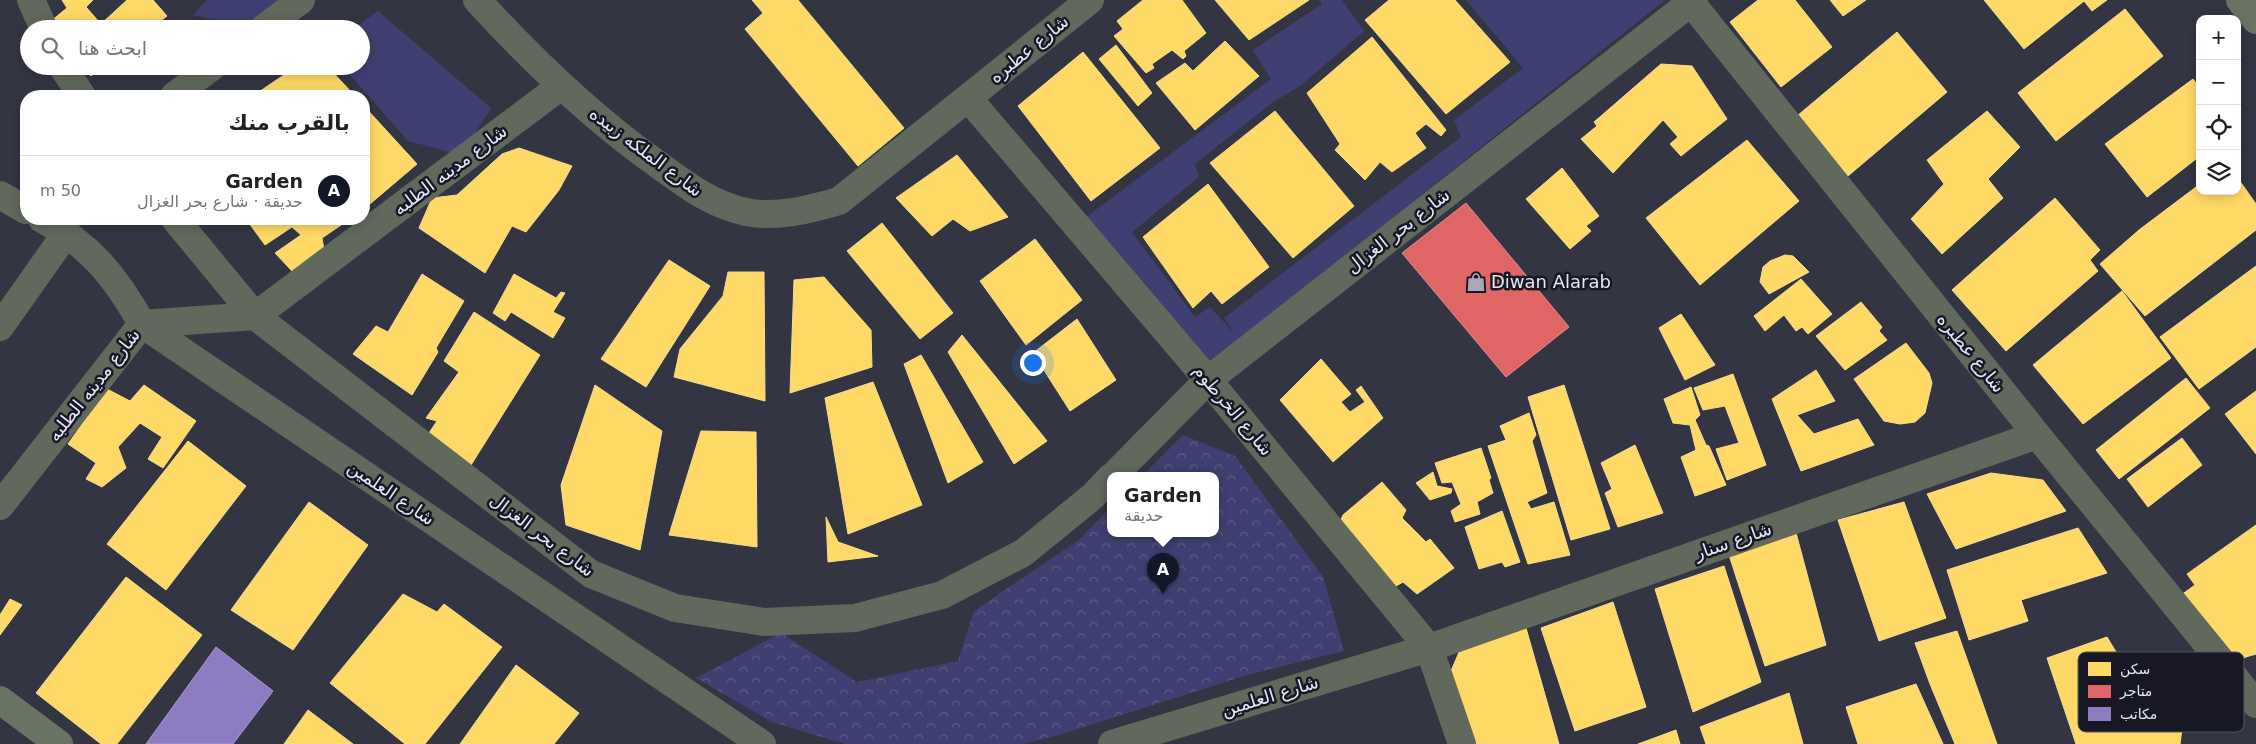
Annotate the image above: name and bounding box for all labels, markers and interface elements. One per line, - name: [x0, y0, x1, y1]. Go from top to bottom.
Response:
- street label: شارع عطبره: [985, 10, 1073, 88]
- map controls: [2196, 15, 2241, 195]
- button: +: [2196, 15, 2241, 60]
- search box: [20, 20, 370, 75]
- icon: search: [38, 34, 66, 62]
- text: ابحث هنا: [78, 37, 147, 59]
- button: −: [2196, 60, 2241, 105]
- street label: شارع الملكه زبيده: [585, 102, 707, 202]
- button: locate: [2196, 105, 2241, 150]
- text: بالقرب منك: [229, 111, 350, 135]
- street label: شارع مدينه الطلبه: [389, 120, 511, 220]
- button: layers: [2196, 150, 2241, 195]
- text: Garden: [225, 170, 303, 192]
- text: 50 m: [40, 181, 81, 200]
- text: A: [328, 181, 340, 200]
- street label: شارع بحر الغزال: [1342, 184, 1454, 278]
- text: حديقة · شارع بحر الغزال: [137, 192, 303, 211]
- shop icon: Diwan Alarab: [1465, 271, 1487, 293]
- place label: Diwan Alarab: [1491, 271, 1611, 292]
- street label: شارع عطبره: [1932, 309, 2010, 397]
- street label: شارع مدينه الطلبه: [43, 324, 145, 446]
- your location: [1020, 350, 1046, 376]
- street label: شارع الخرطوم: [1188, 360, 1278, 460]
- street label: شارع العلمين: [343, 456, 439, 530]
- popup: [1107, 472, 1219, 537]
- text: Garden: [1124, 484, 1202, 506]
- street label: شارع بحر الغزال: [485, 489, 599, 581]
- text: حديقة: [1124, 506, 1164, 525]
- street label: شارع سنار: [1690, 518, 1775, 565]
- pin: A: [1147, 553, 1179, 594]
- legend: [2078, 652, 2244, 732]
- text: سكن: [2120, 661, 2150, 678]
- street label: شارع العلمين: [1219, 671, 1321, 721]
- text: متاجر: [2119, 683, 2152, 700]
- text: مكاتب: [2120, 706, 2157, 722]

